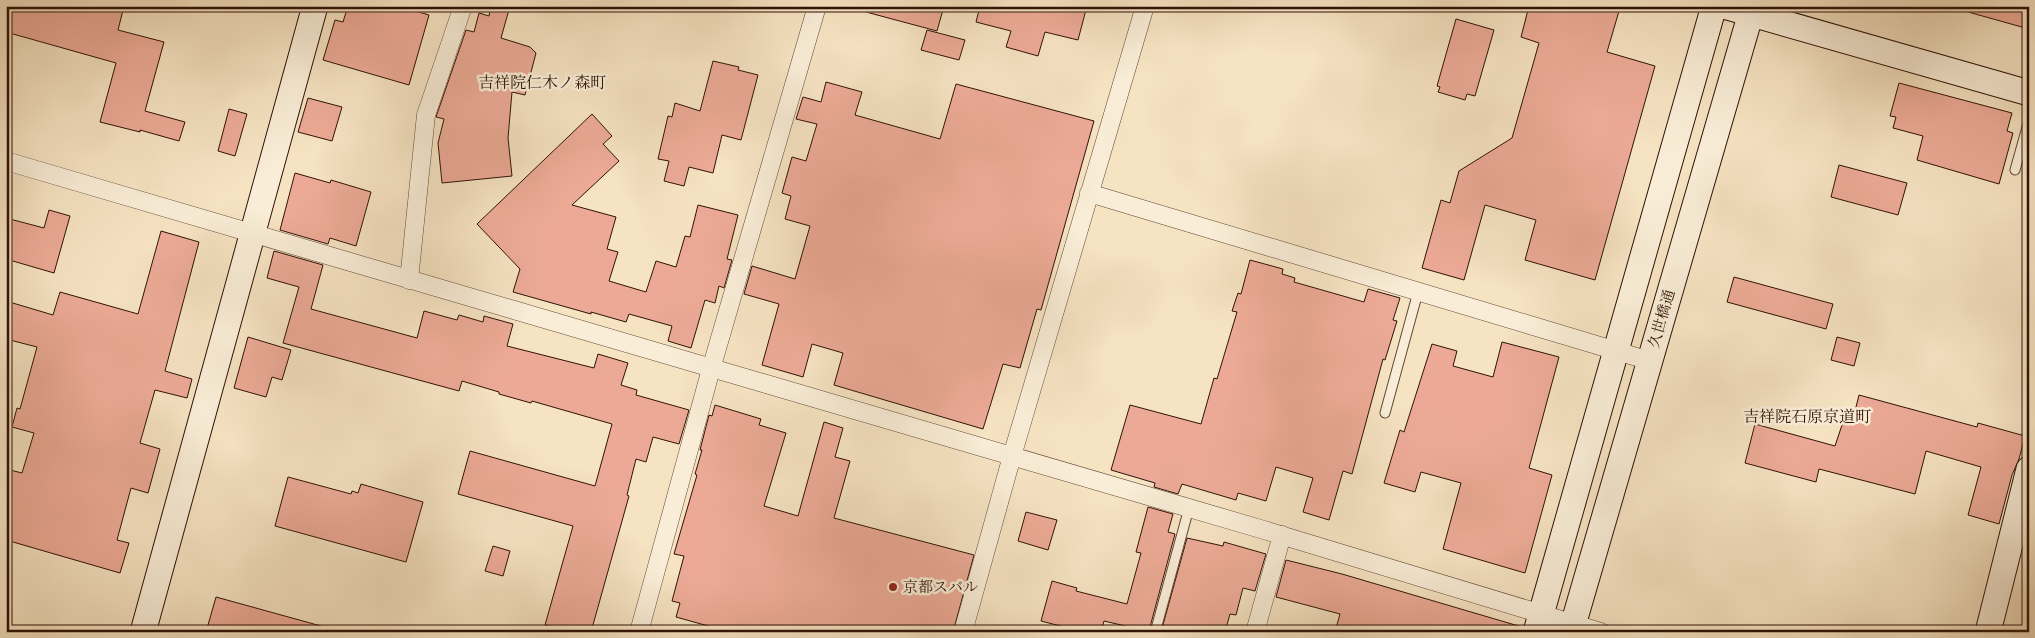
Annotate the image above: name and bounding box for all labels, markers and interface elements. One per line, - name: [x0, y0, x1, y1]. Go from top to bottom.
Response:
- district label: 吉祥院仁木ノ森町: [478, 73, 606, 93]
- street label: 久世橋通: [1645, 288, 1679, 350]
- district label: 吉祥院石原京道町: [1743, 407, 1871, 427]
- place label: 京都スバル: [903, 578, 978, 597]
- marker: 京都スバル: [887, 581, 899, 593]

